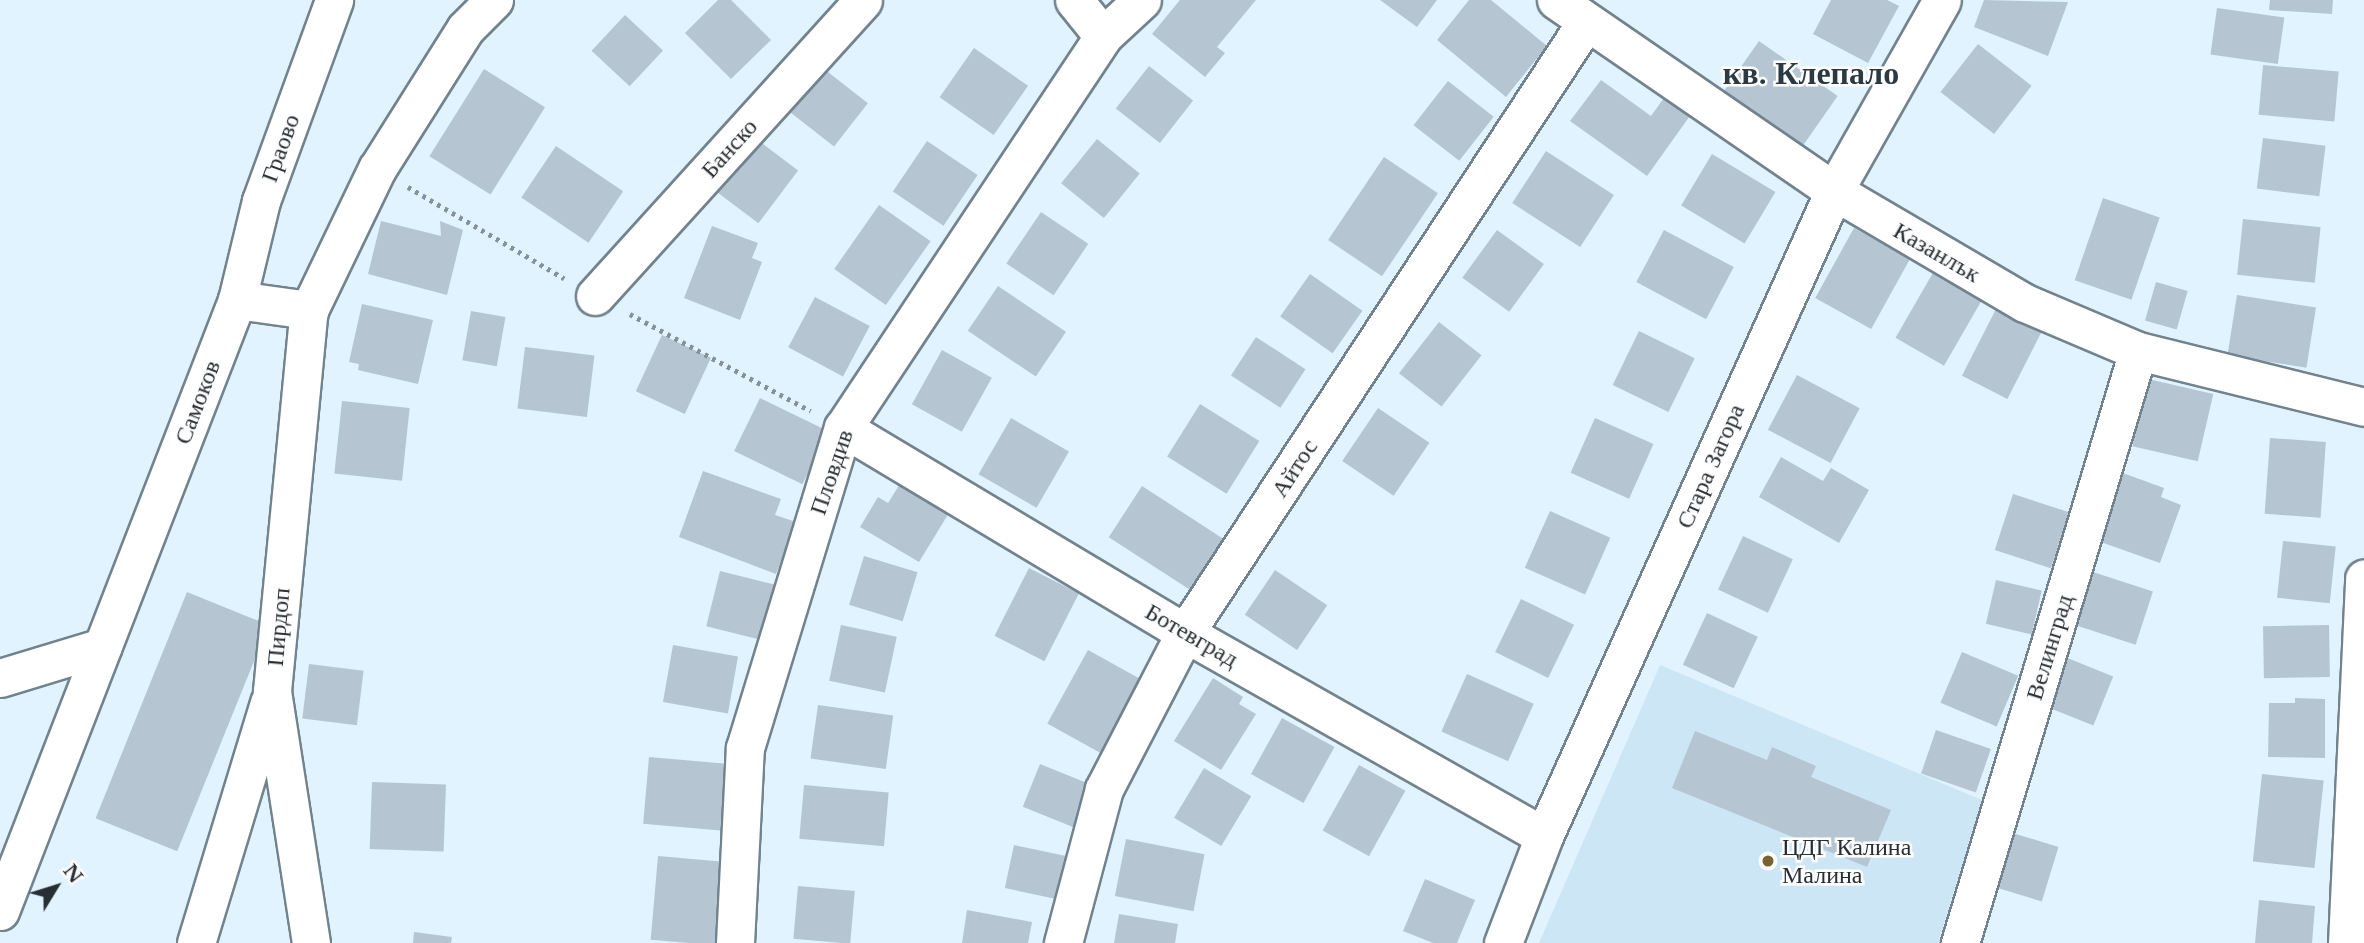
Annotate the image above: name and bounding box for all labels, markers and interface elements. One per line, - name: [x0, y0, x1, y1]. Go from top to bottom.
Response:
- district label: кв. Клепало: [1723, 54, 1899, 92]
- street label: Граово: [254, 110, 306, 186]
- street label: Банско: [695, 112, 763, 184]
- street label: Казанлък: [1889, 216, 1985, 288]
- street label: Самоков: [168, 356, 226, 448]
- street label: Стара Загора: [1670, 399, 1750, 533]
- street label: Пловдив: [803, 426, 859, 518]
- street label: Айтос: [1265, 433, 1323, 503]
- street label: Пирдоп: [260, 586, 296, 668]
- street label: Велинград: [2019, 591, 2079, 703]
- street label: Ботевград: [1140, 597, 1244, 673]
- place label: ЦДГ Калина Малина: [1782, 833, 1911, 889]
- north arrow: [21, 852, 91, 922]
- marker: ЦДГ Калина Малина: [1760, 853, 1776, 869]
- text: N: [58, 860, 88, 888]

